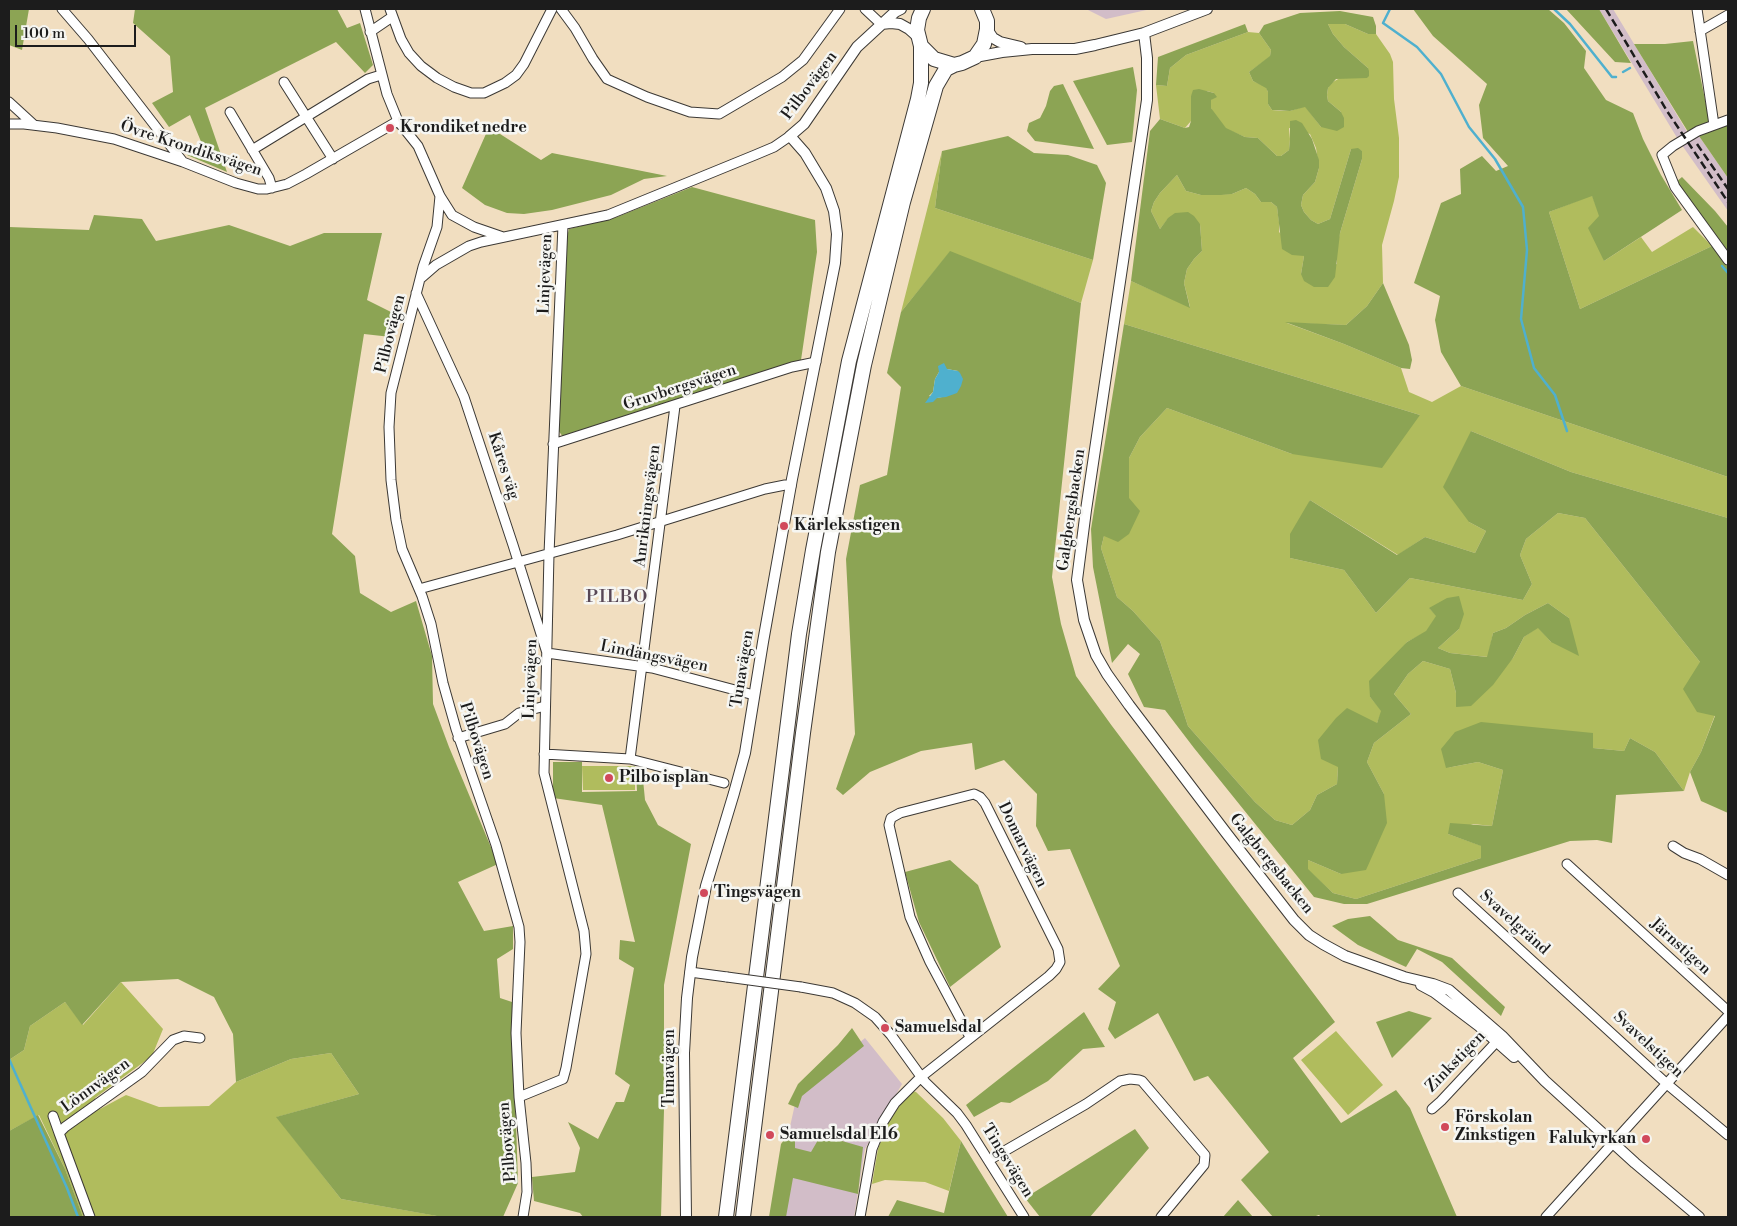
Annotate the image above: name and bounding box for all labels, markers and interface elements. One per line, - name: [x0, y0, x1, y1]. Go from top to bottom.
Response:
- scale bar: [18, 15, 139, 47]
- text: 100 m: [23, 24, 65, 43]
- street label: Pilbovägen: [778, 48, 842, 124]
- street label: Övre Krondiksvägen: [118, 117, 264, 181]
- place label: Krondiket nedre: [400, 118, 527, 138]
- marker: Krondiket nedre: [384, 122, 396, 134]
- street label: Linjevägen: [535, 233, 557, 315]
- street label: Pilbovägen: [372, 293, 410, 375]
- street label: Gruvbergsvägen: [621, 361, 739, 415]
- street label: Kåres väg: [483, 430, 523, 502]
- street label: Anrikningsvägen: [631, 444, 665, 568]
- street label: Galgbergsbacken: [1054, 448, 1090, 572]
- place label: Kärleksstigen: [794, 516, 900, 536]
- marker: Kärleksstigen: [778, 520, 790, 532]
- district label: PILBO: [585, 587, 649, 609]
- street label: Tunavägen: [727, 629, 759, 709]
- street label: Lindängsvägen: [598, 637, 710, 677]
- street label: Linjevägen: [520, 638, 542, 720]
- street label: Pilbovägen: [454, 700, 498, 782]
- place label: Pilbo isplan: [619, 768, 709, 788]
- marker: Pilbo isplan: [603, 772, 615, 784]
- street label: Domarvägen: [993, 799, 1051, 891]
- street label: Galgbergsbacken: [1225, 810, 1317, 918]
- place label: Tingsvägen: [714, 883, 801, 903]
- marker: Tingsvägen: [698, 887, 710, 899]
- street label: Svavelgränd: [1475, 887, 1553, 959]
- street label: Järnstigen: [1646, 915, 1714, 979]
- street label: Svavelstigen: [1609, 1008, 1687, 1082]
- place label: Samuelsdal: [895, 1018, 982, 1038]
- marker: Samuelsdal: [879, 1022, 891, 1034]
- street label: Zinkstigen: [1422, 1027, 1490, 1097]
- street label: Tunavägen: [660, 1029, 680, 1107]
- street label: Lönnvägen: [58, 1055, 134, 1117]
- street label: Pilbovägen: [495, 1101, 521, 1183]
- place label: Förskolan Zinkstigen: [1455, 1108, 1535, 1146]
- street label: Tingsvägen: [977, 1121, 1037, 1201]
- marker: Förskolan Zinkstigen: [1439, 1121, 1451, 1133]
- place label: Samuelsdal E16: [780, 1125, 898, 1145]
- marker: Samuelsdal E16: [764, 1129, 776, 1141]
- place label: Falukyrkan: [1549, 1129, 1636, 1149]
- marker: Falukyrkan: [1640, 1133, 1652, 1145]

